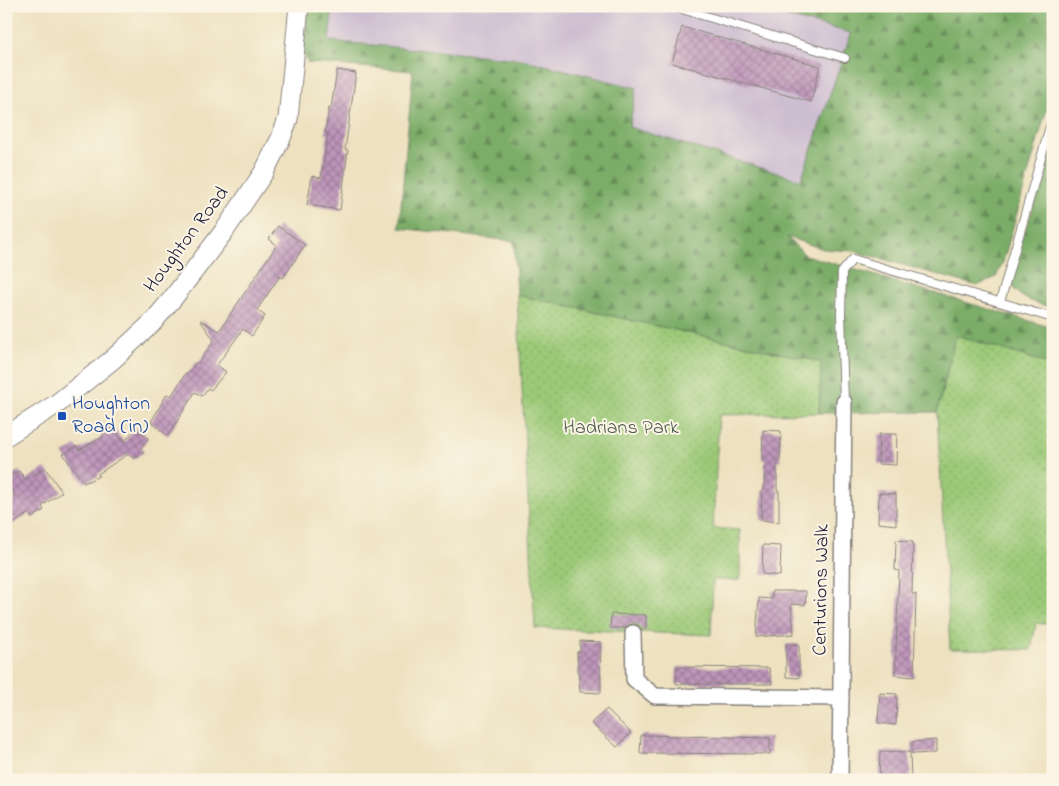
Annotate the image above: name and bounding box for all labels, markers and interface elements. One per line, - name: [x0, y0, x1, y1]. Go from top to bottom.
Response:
- street label: Houghton Road: [137, 181, 237, 300]
- place label: Houghton Road (in): [72, 390, 150, 442]
- marker: Houghton Road (in): [56, 410, 68, 422]
- park label: Hadrians Park: [563, 414, 679, 443]
- street label: Centurions Walk: [806, 524, 838, 656]

